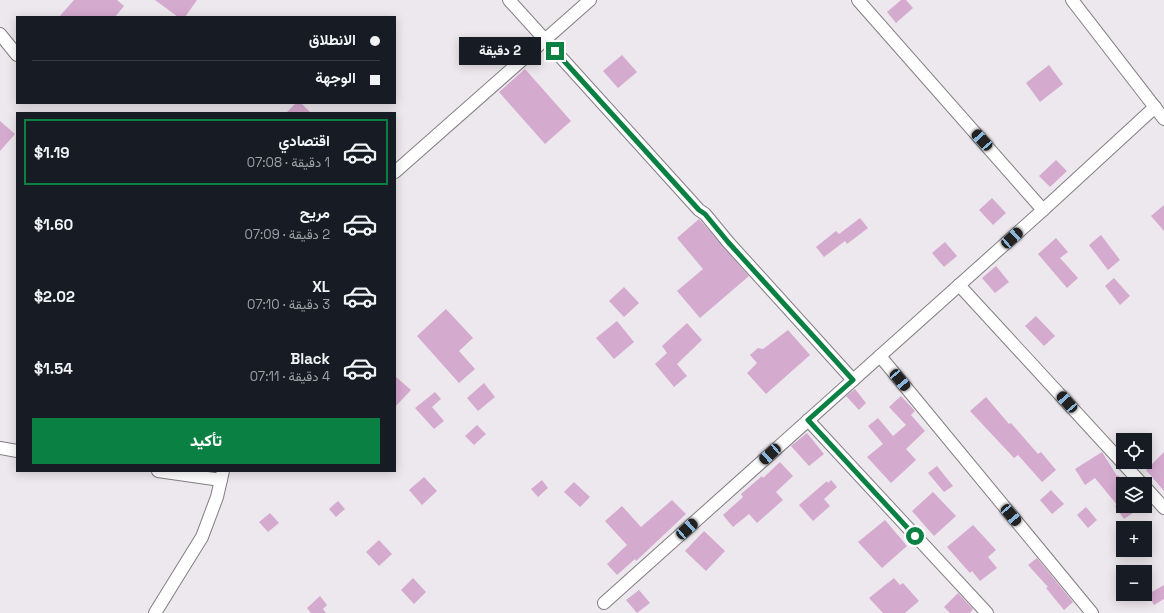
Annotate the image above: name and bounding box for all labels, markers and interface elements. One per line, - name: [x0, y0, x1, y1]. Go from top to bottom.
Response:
- text: الانطلاق: [309, 30, 356, 49]
- callout: 2 دقيقة: [459, 37, 541, 65]
- text: 2 دقيقة: [479, 42, 521, 59]
- route end: [546, 42, 564, 60]
- text: الوجهة: [315, 68, 356, 87]
- car: [970, 127, 994, 153]
- text: اقتصادي: [278, 131, 330, 150]
- icon: car: [342, 134, 378, 170]
- text: $1.19: [34, 143, 70, 162]
- text: 1 دقيقة · 07:08: [247, 154, 330, 171]
- text: مريح: [300, 203, 330, 222]
- icon: car: [342, 206, 378, 242]
- text: $1.60: [34, 215, 73, 234]
- text: 2 دقيقة · 07:09: [245, 226, 330, 243]
- car: [999, 226, 1025, 250]
- text: XL: [312, 277, 330, 296]
- icon: car: [342, 278, 378, 314]
- text: $2.02: [34, 287, 75, 306]
- text: 3 دقيقة · 07:10: [247, 296, 330, 313]
- text: Black: [290, 349, 330, 368]
- icon: car: [342, 350, 378, 386]
- text: $1.54: [34, 359, 73, 378]
- car: [888, 367, 912, 393]
- text: 4 دقيقة · 07:11: [250, 368, 330, 385]
- car: [1055, 389, 1079, 415]
- button: تأكيد: [32, 418, 380, 464]
- map controls: [1116, 433, 1152, 601]
- button: locate: [1116, 433, 1152, 469]
- car: [757, 442, 783, 466]
- button: layers: [1116, 477, 1152, 513]
- car: [999, 502, 1023, 528]
- car: [674, 517, 700, 541]
- button: +: [1116, 521, 1152, 557]
- route start: [906, 527, 924, 545]
- button: −: [1116, 565, 1152, 601]

